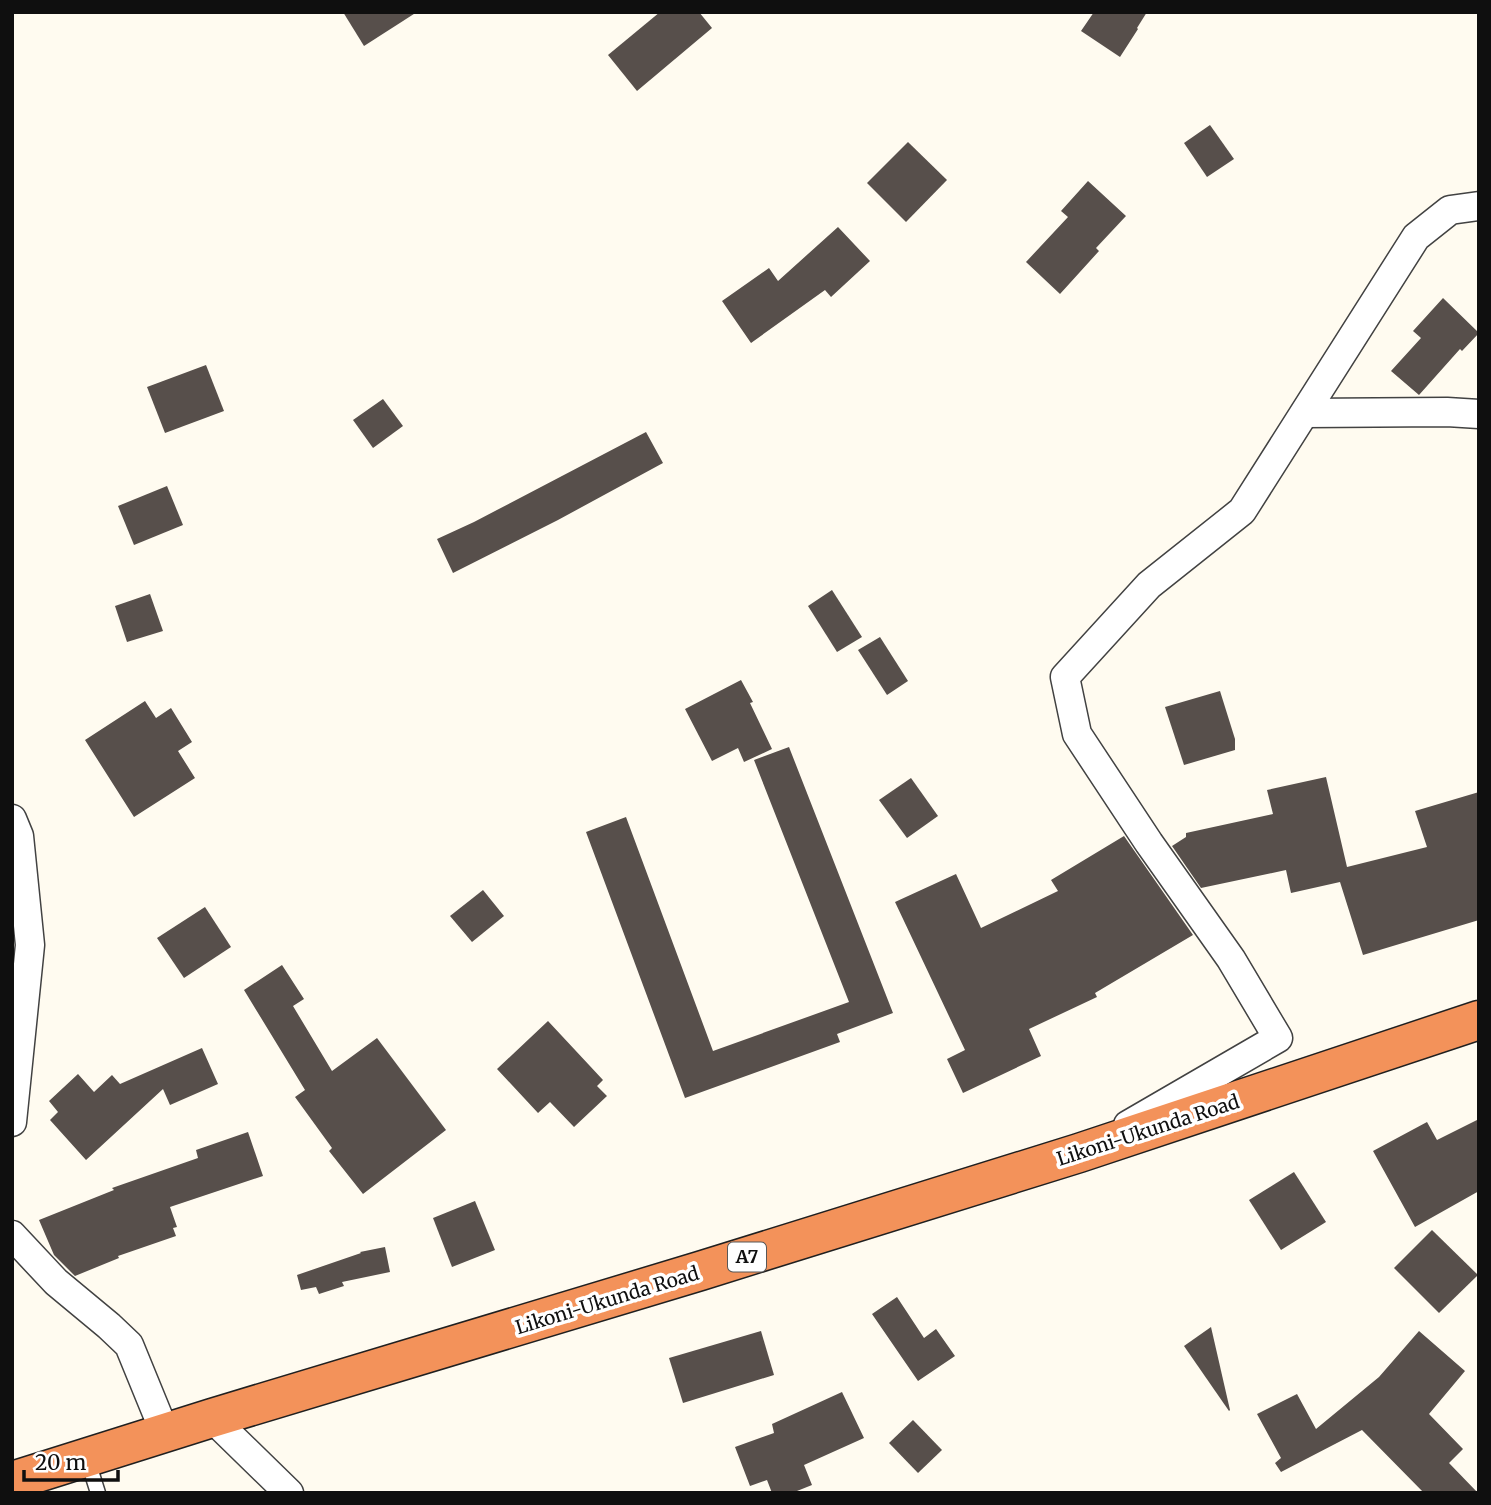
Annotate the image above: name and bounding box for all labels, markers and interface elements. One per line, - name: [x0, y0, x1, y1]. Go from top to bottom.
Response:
- street label: Likoni-Ukunda Road: [1054, 1089, 1242, 1171]
- road number: A7: [728, 1242, 766, 1272]
- street label: Likoni-Ukunda Road: [512, 1261, 702, 1339]
- scale bar: [24, 1438, 119, 1482]
- text: 20 m: [35, 1449, 87, 1476]

